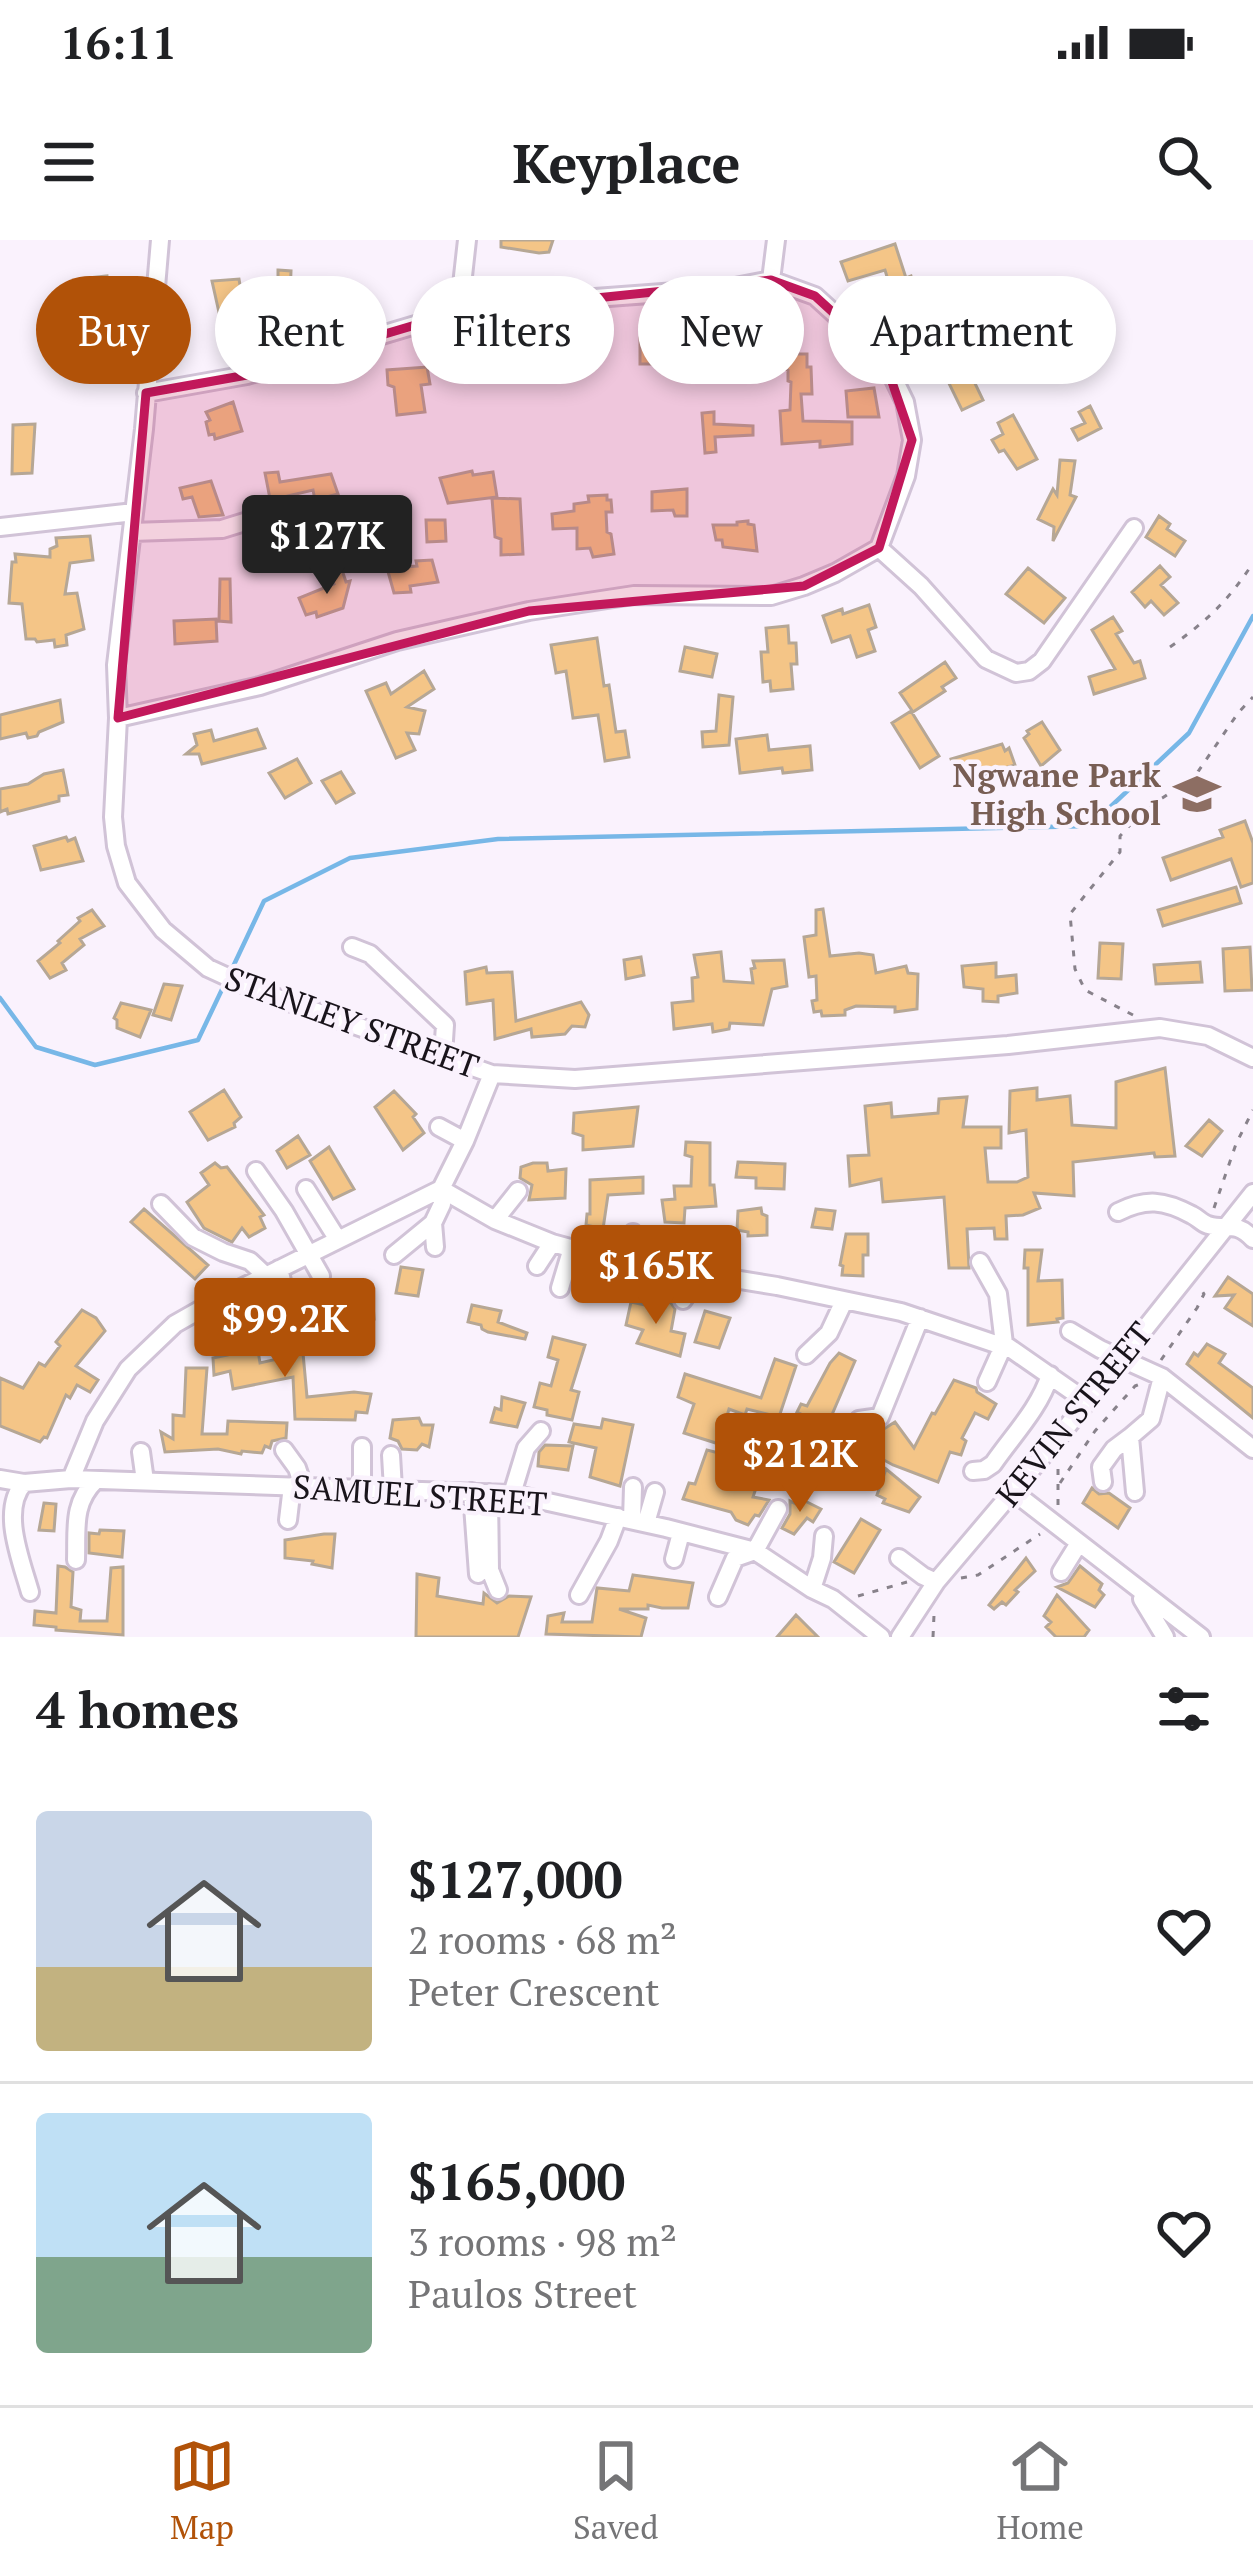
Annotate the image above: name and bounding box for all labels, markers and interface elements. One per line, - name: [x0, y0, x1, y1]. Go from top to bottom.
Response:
- text: 16:11: [60, 12, 177, 72]
- text: Keyplace: [513, 127, 740, 198]
- icon: menu: [36, 129, 102, 195]
- icon: search: [1151, 129, 1217, 195]
- chip: Buy: [36, 276, 191, 384]
- chip: Rent: [215, 276, 387, 384]
- chip: Filters: [411, 276, 614, 384]
- chip: New: [638, 276, 804, 384]
- chip: Apartment: [828, 276, 1116, 384]
- pin: $127K: [243, 495, 411, 597]
- text: $127K: [269, 508, 385, 560]
- place label: Ngwane Park High School: [952, 753, 1162, 834]
- school or university icon: Ngwane Park High School: [1172, 769, 1222, 819]
- street label: STANLEY STREET: [220, 956, 485, 1087]
- pin: $165K: [572, 1225, 740, 1327]
- text: $165K: [598, 1238, 714, 1290]
- pin: $99.2K: [187, 1278, 383, 1380]
- text: $99.2K: [221, 1291, 349, 1343]
- street label: KEVIN STREET: [986, 1313, 1161, 1515]
- pin: $212K: [716, 1413, 884, 1515]
- text: $212K: [742, 1426, 858, 1478]
- street label: SAMUEL STREET: [292, 1464, 548, 1525]
- text: 4 homes: [36, 1675, 239, 1743]
- icon: filters: [1151, 1676, 1217, 1742]
- text: $127,000: [408, 1845, 623, 1913]
- icon: home: [132, 1859, 276, 2003]
- icon: heart: [1151, 1898, 1217, 1964]
- text: 2 rooms · 68 m²: [408, 1913, 677, 1965]
- text: Peter Crescent: [408, 1965, 660, 2017]
- text: $165,000: [408, 2147, 625, 2215]
- icon: home: [132, 2161, 276, 2305]
- icon: heart: [1151, 2200, 1217, 2266]
- text: 3 rooms · 98 m²: [408, 2215, 677, 2267]
- text: Paulos Street: [408, 2267, 637, 2319]
- tab: Map: [169, 2433, 235, 2548]
- tab: Saved: [573, 2433, 659, 2548]
- tab: Home: [997, 2433, 1084, 2548]

